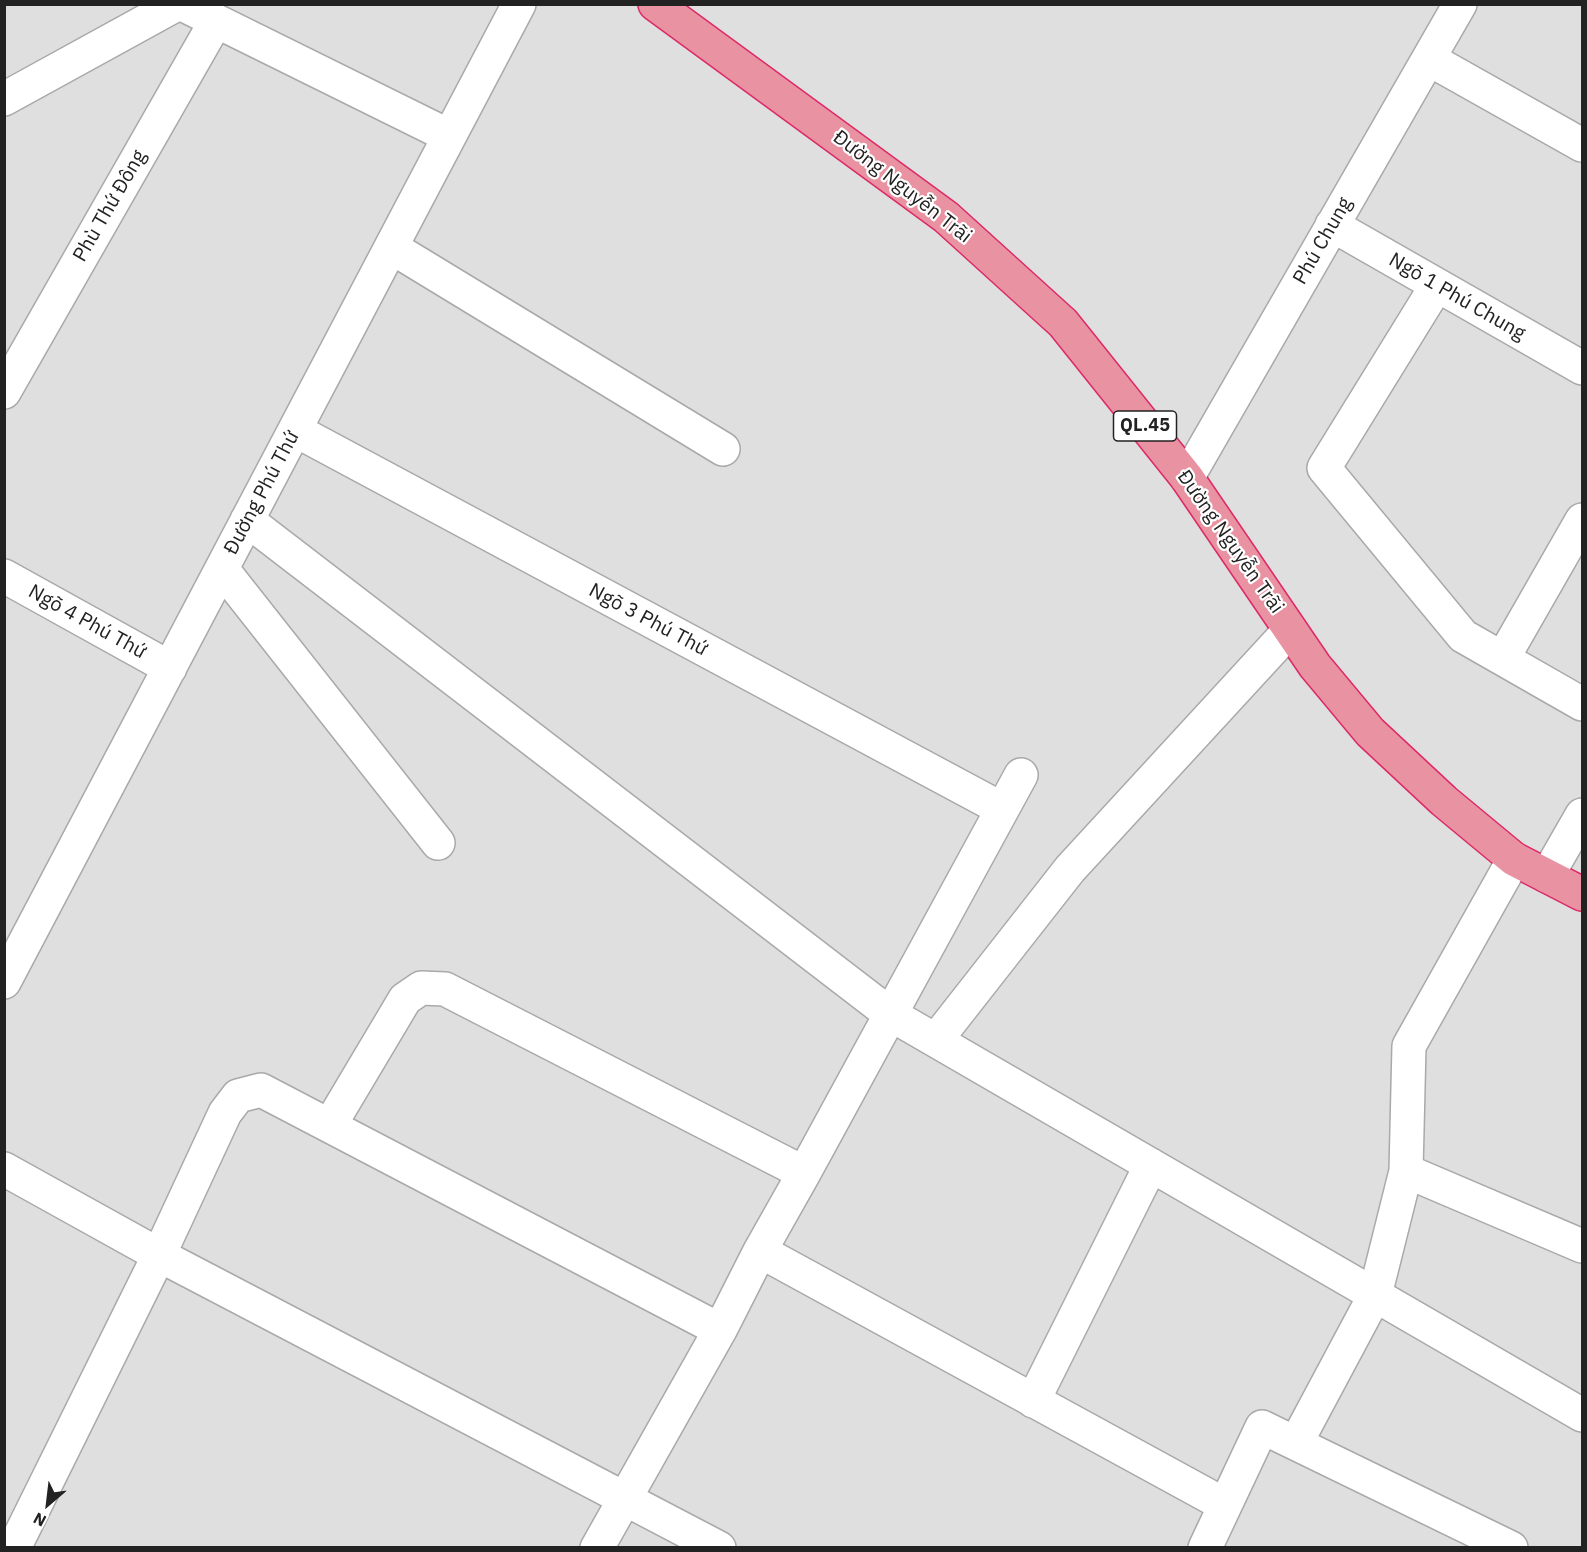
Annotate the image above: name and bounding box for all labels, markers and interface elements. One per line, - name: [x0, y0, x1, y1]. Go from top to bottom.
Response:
- street label: Đường Nguyễn Trãi: [828, 125, 976, 249]
- street label: Phù Thứ Đông: [68, 146, 152, 266]
- street label: Phú Chung: [1288, 193, 1358, 289]
- street label: Ngõ 1 Phú Chung: [1384, 248, 1530, 346]
- road number: QL.45: [1114, 411, 1176, 441]
- street label: Đường Phú Thứ: [219, 427, 305, 559]
- street label: Đường Nguyễn Trãi: [1172, 466, 1288, 618]
- street label: Ngõ 3 Phú Thứ: [585, 579, 711, 661]
- street label: Ngõ 4 Phú Thứ: [24, 580, 150, 664]
- north arrow: [18, 1474, 78, 1534]
- text: N: [30, 1508, 49, 1531]

